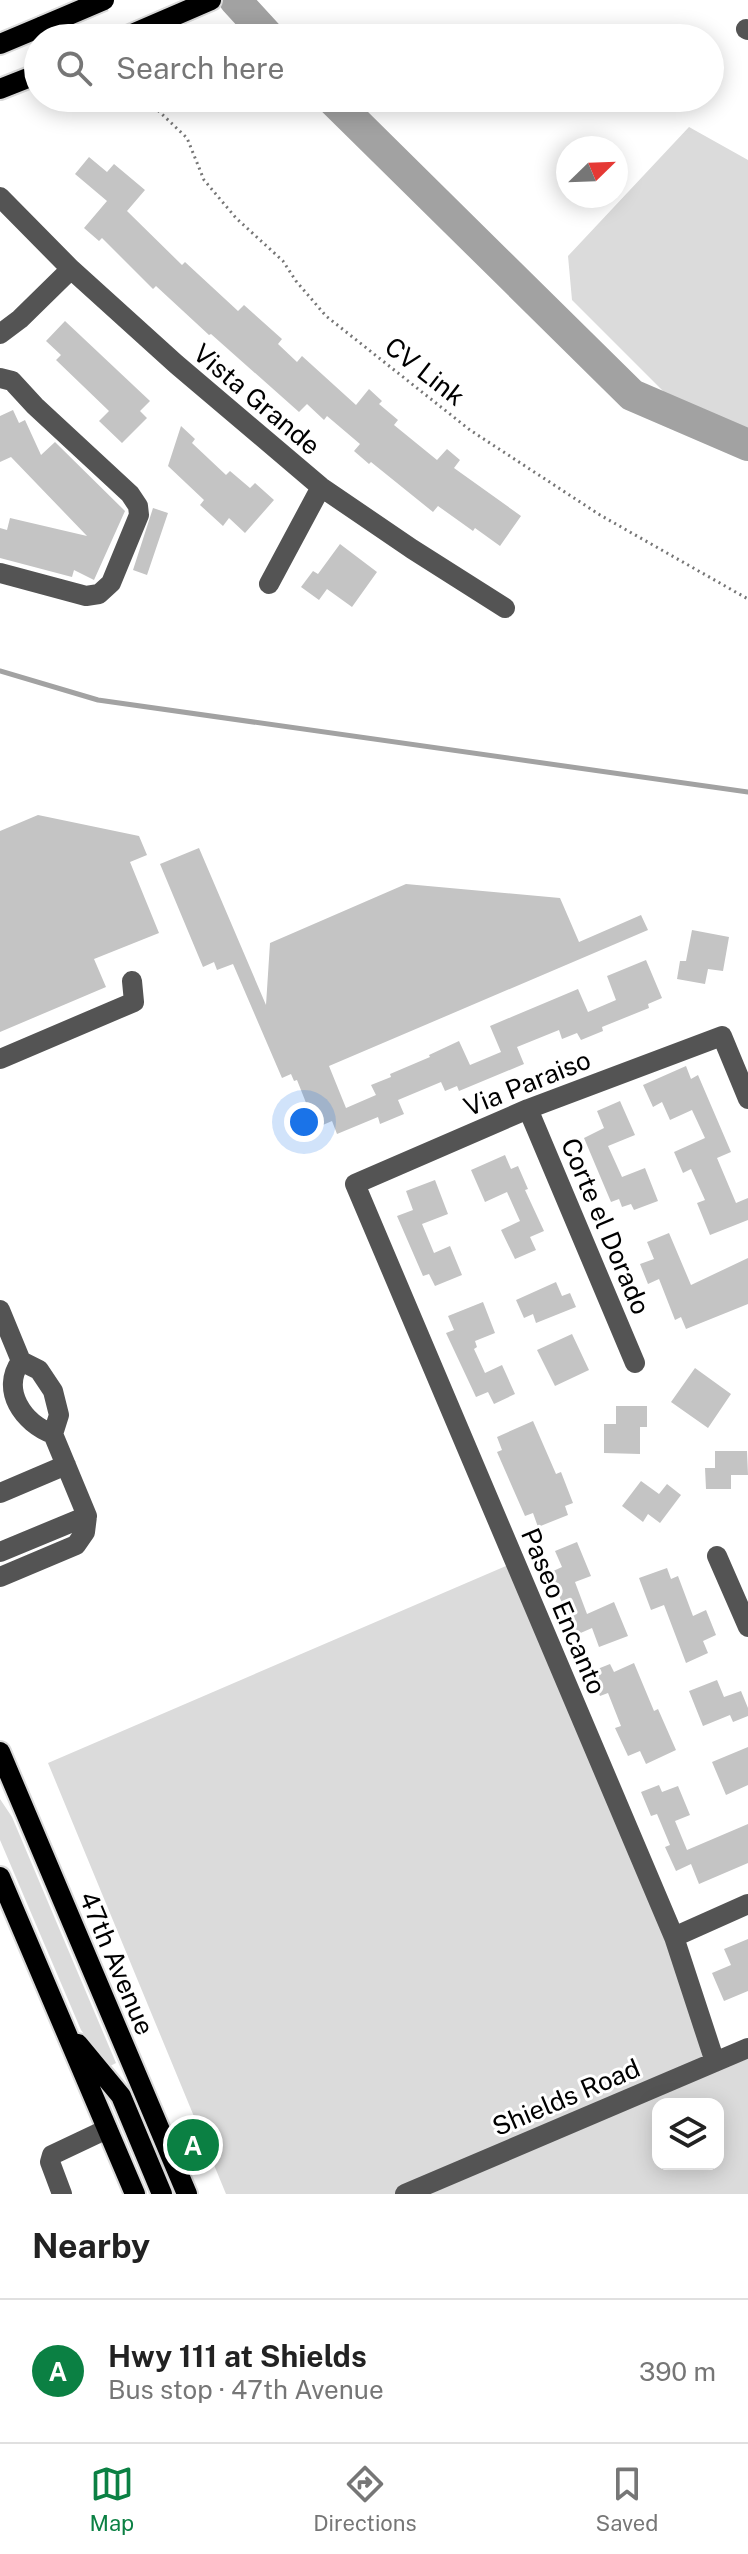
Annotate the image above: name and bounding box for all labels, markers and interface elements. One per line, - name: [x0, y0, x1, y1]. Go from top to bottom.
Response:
- search box: [24, 24, 724, 112]
- icon: search: [52, 46, 96, 90]
- text: Search here: [116, 50, 284, 86]
- north arrow: [556, 136, 628, 208]
- street label: CV Link: [379, 330, 471, 412]
- street label: Vista Grande: [187, 337, 327, 461]
- street label: Via Paraiso: [459, 1044, 595, 1122]
- your location: [284, 1102, 324, 1142]
- street label: Corte el Dorado: [555, 1133, 657, 1319]
- street label: Paseo Encanto: [515, 1523, 613, 1699]
- street label: 47th Avenue: [73, 1887, 161, 2039]
- street label: Shields Road: [488, 2052, 644, 2142]
- map controls: [652, 2098, 724, 2170]
- button: layers: [652, 2098, 724, 2170]
- pin: A: [167, 2115, 219, 2175]
- text: Nearby: [32, 2226, 150, 2266]
- text: Hwy 111 at Shields: [108, 2338, 367, 2374]
- text: A: [49, 2356, 67, 2387]
- text: 390 m: [639, 2356, 716, 2387]
- text: Bus stop · 47th Avenue: [108, 2374, 384, 2405]
- tab: Map: [90, 2462, 134, 2536]
- tab: Directions: [313, 2462, 417, 2536]
- tab: Saved: [596, 2462, 658, 2536]

